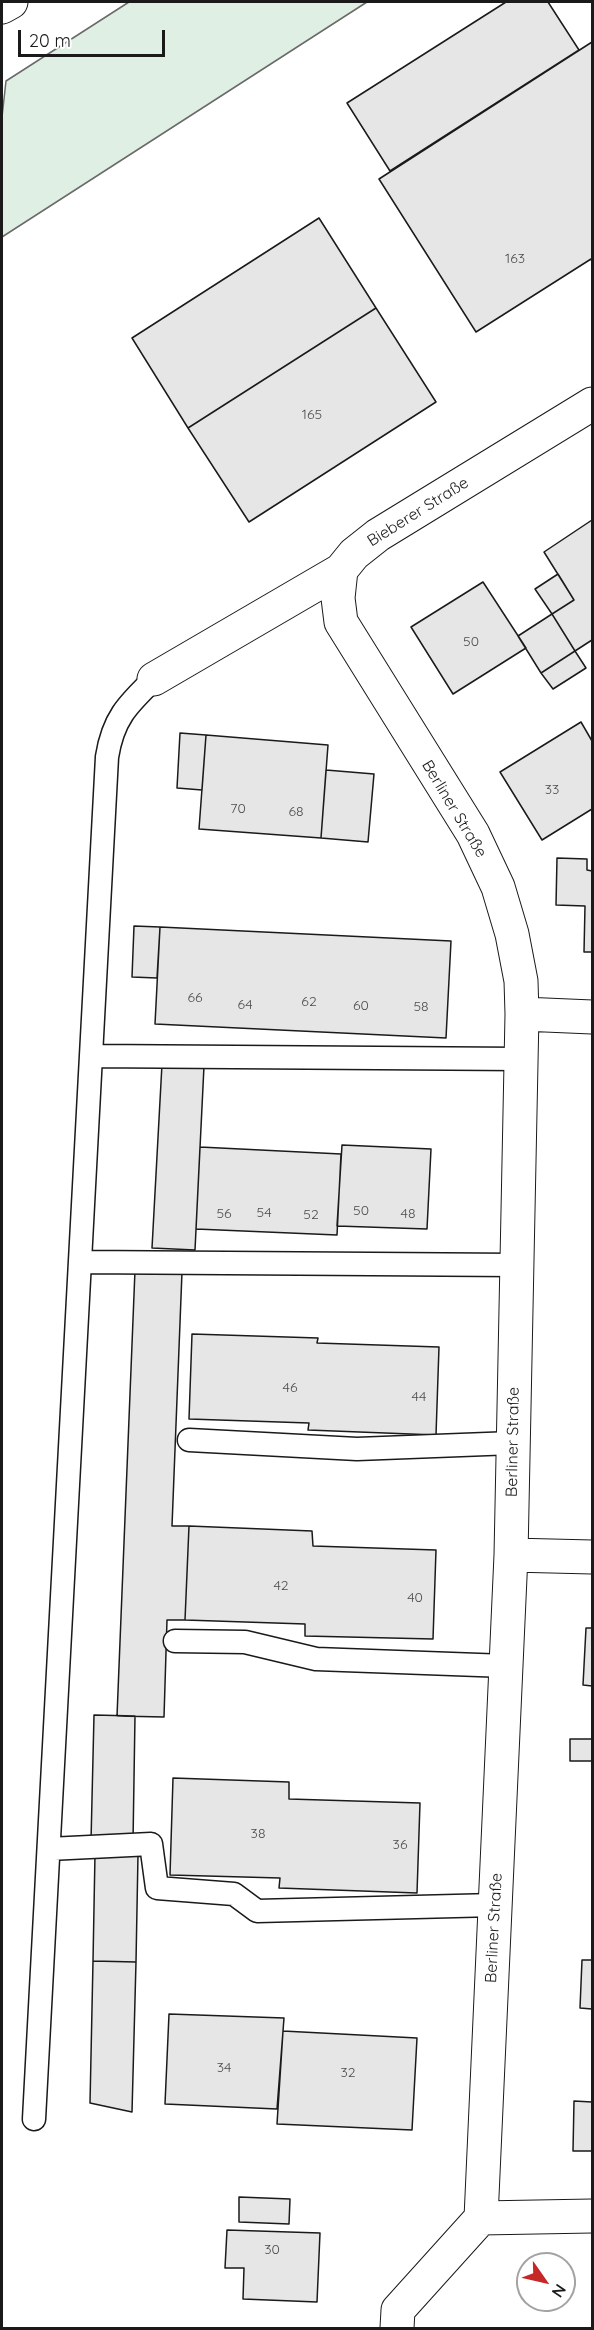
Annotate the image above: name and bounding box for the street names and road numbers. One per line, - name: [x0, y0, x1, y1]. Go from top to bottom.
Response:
- street label: Bieberer Straße: [364, 473, 472, 551]
- street label: Berliner Straße: [417, 757, 491, 861]
- street label: Berliner Straße: [502, 1387, 524, 1497]
- street label: Berliner Straße: [482, 1872, 506, 1984]

